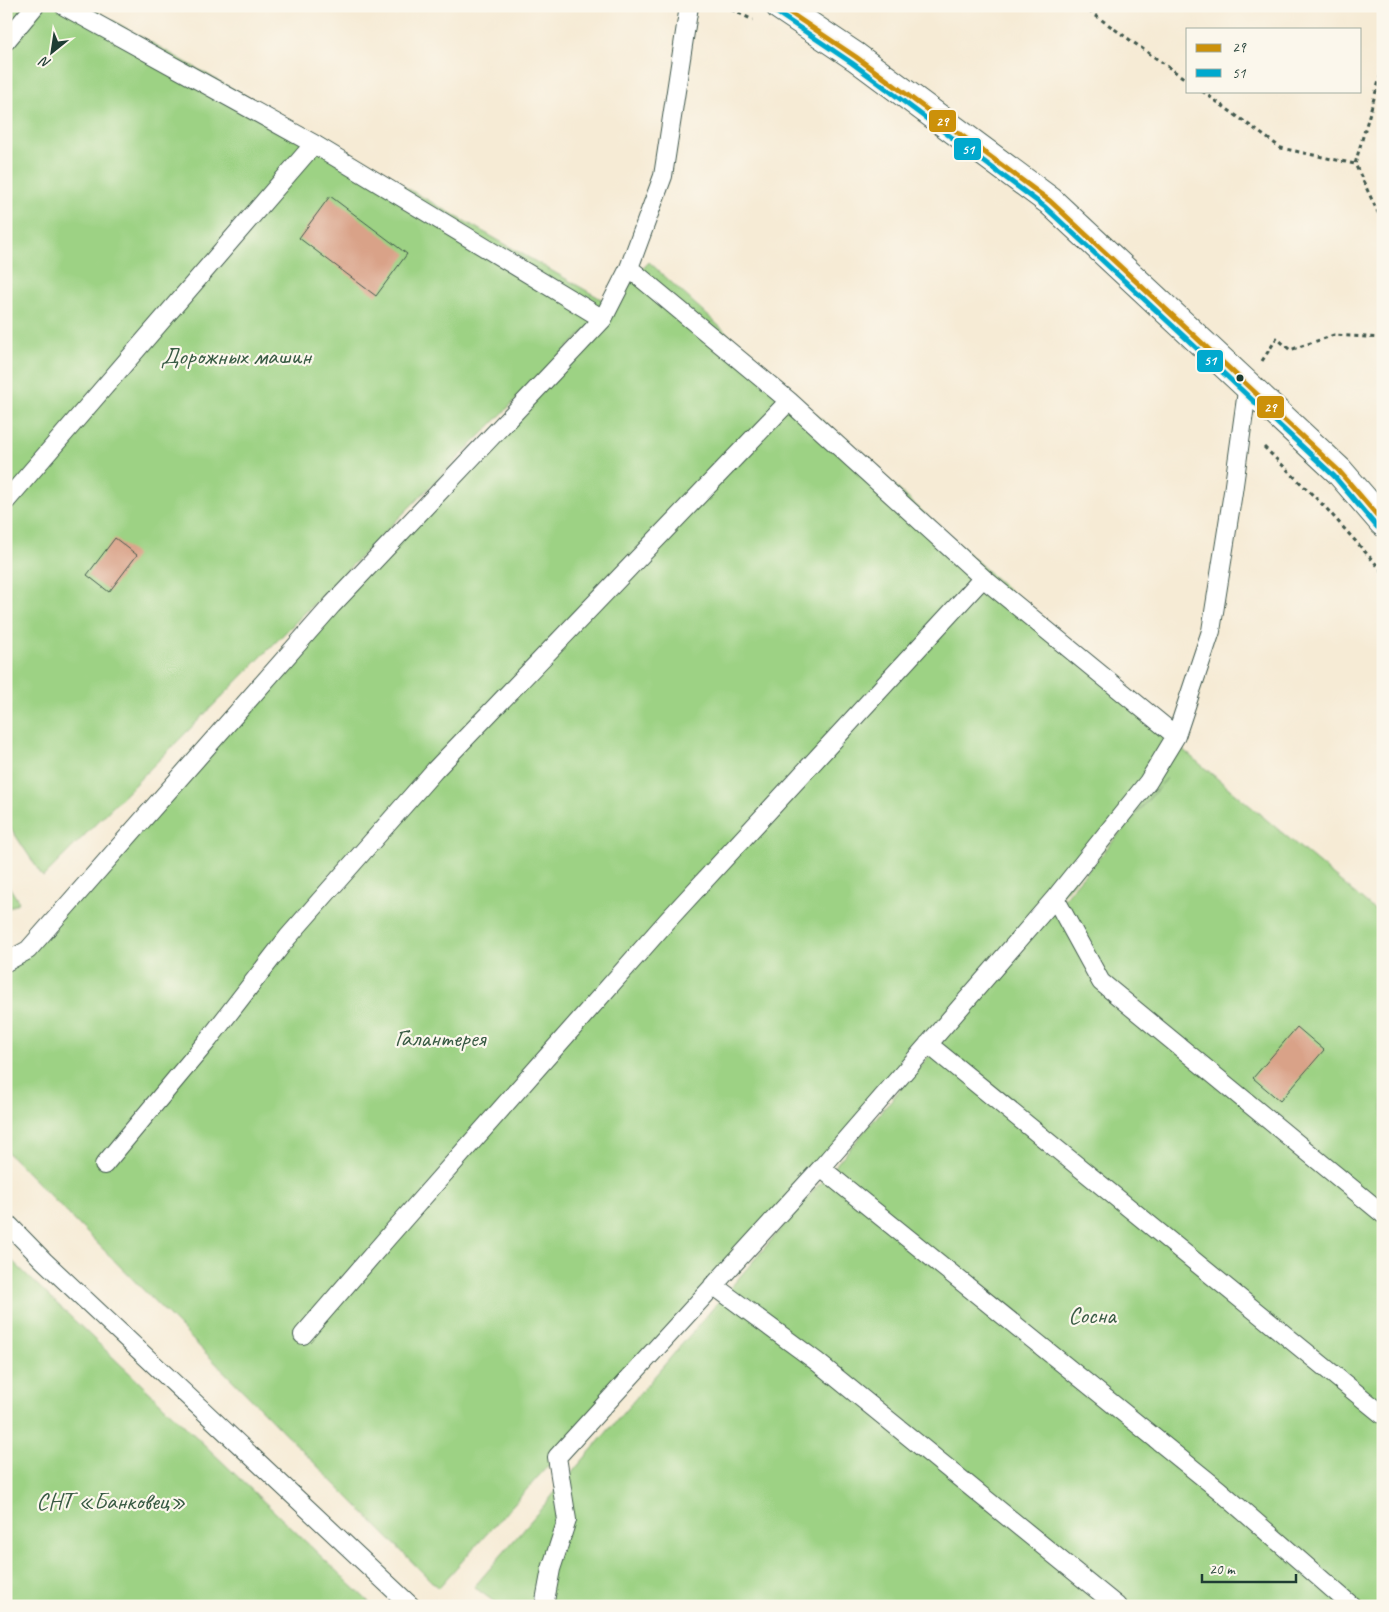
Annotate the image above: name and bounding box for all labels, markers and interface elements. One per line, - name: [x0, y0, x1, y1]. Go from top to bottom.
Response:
- north arrow: [28, 28, 78, 78]
- legend: [1186, 28, 1362, 92]
- text: 29: [1232, 38, 1247, 57]
- text: N: [36, 52, 54, 72]
- text: 51: [1232, 64, 1247, 83]
- line badge: 29: [928, 109, 957, 133]
- text: 29: [936, 113, 950, 130]
- line badge: 51: [953, 137, 982, 161]
- text: 51: [962, 141, 976, 158]
- park label: Дорожных машин: [161, 341, 313, 371]
- line badge: 51: [1196, 349, 1224, 373]
- text: 51: [1204, 352, 1218, 369]
- unlabelled marker: [1235, 373, 1245, 383]
- line badge: 29: [1256, 395, 1285, 419]
- text: 29: [1264, 399, 1278, 416]
- park label: Галантерея: [395, 1023, 487, 1053]
- park label: Сосна: [1068, 1300, 1117, 1330]
- park label: СНТ «Банковец»: [36, 1486, 186, 1516]
- scale bar: [1202, 1552, 1295, 1584]
- text: 20 m: [1209, 1560, 1236, 1579]

